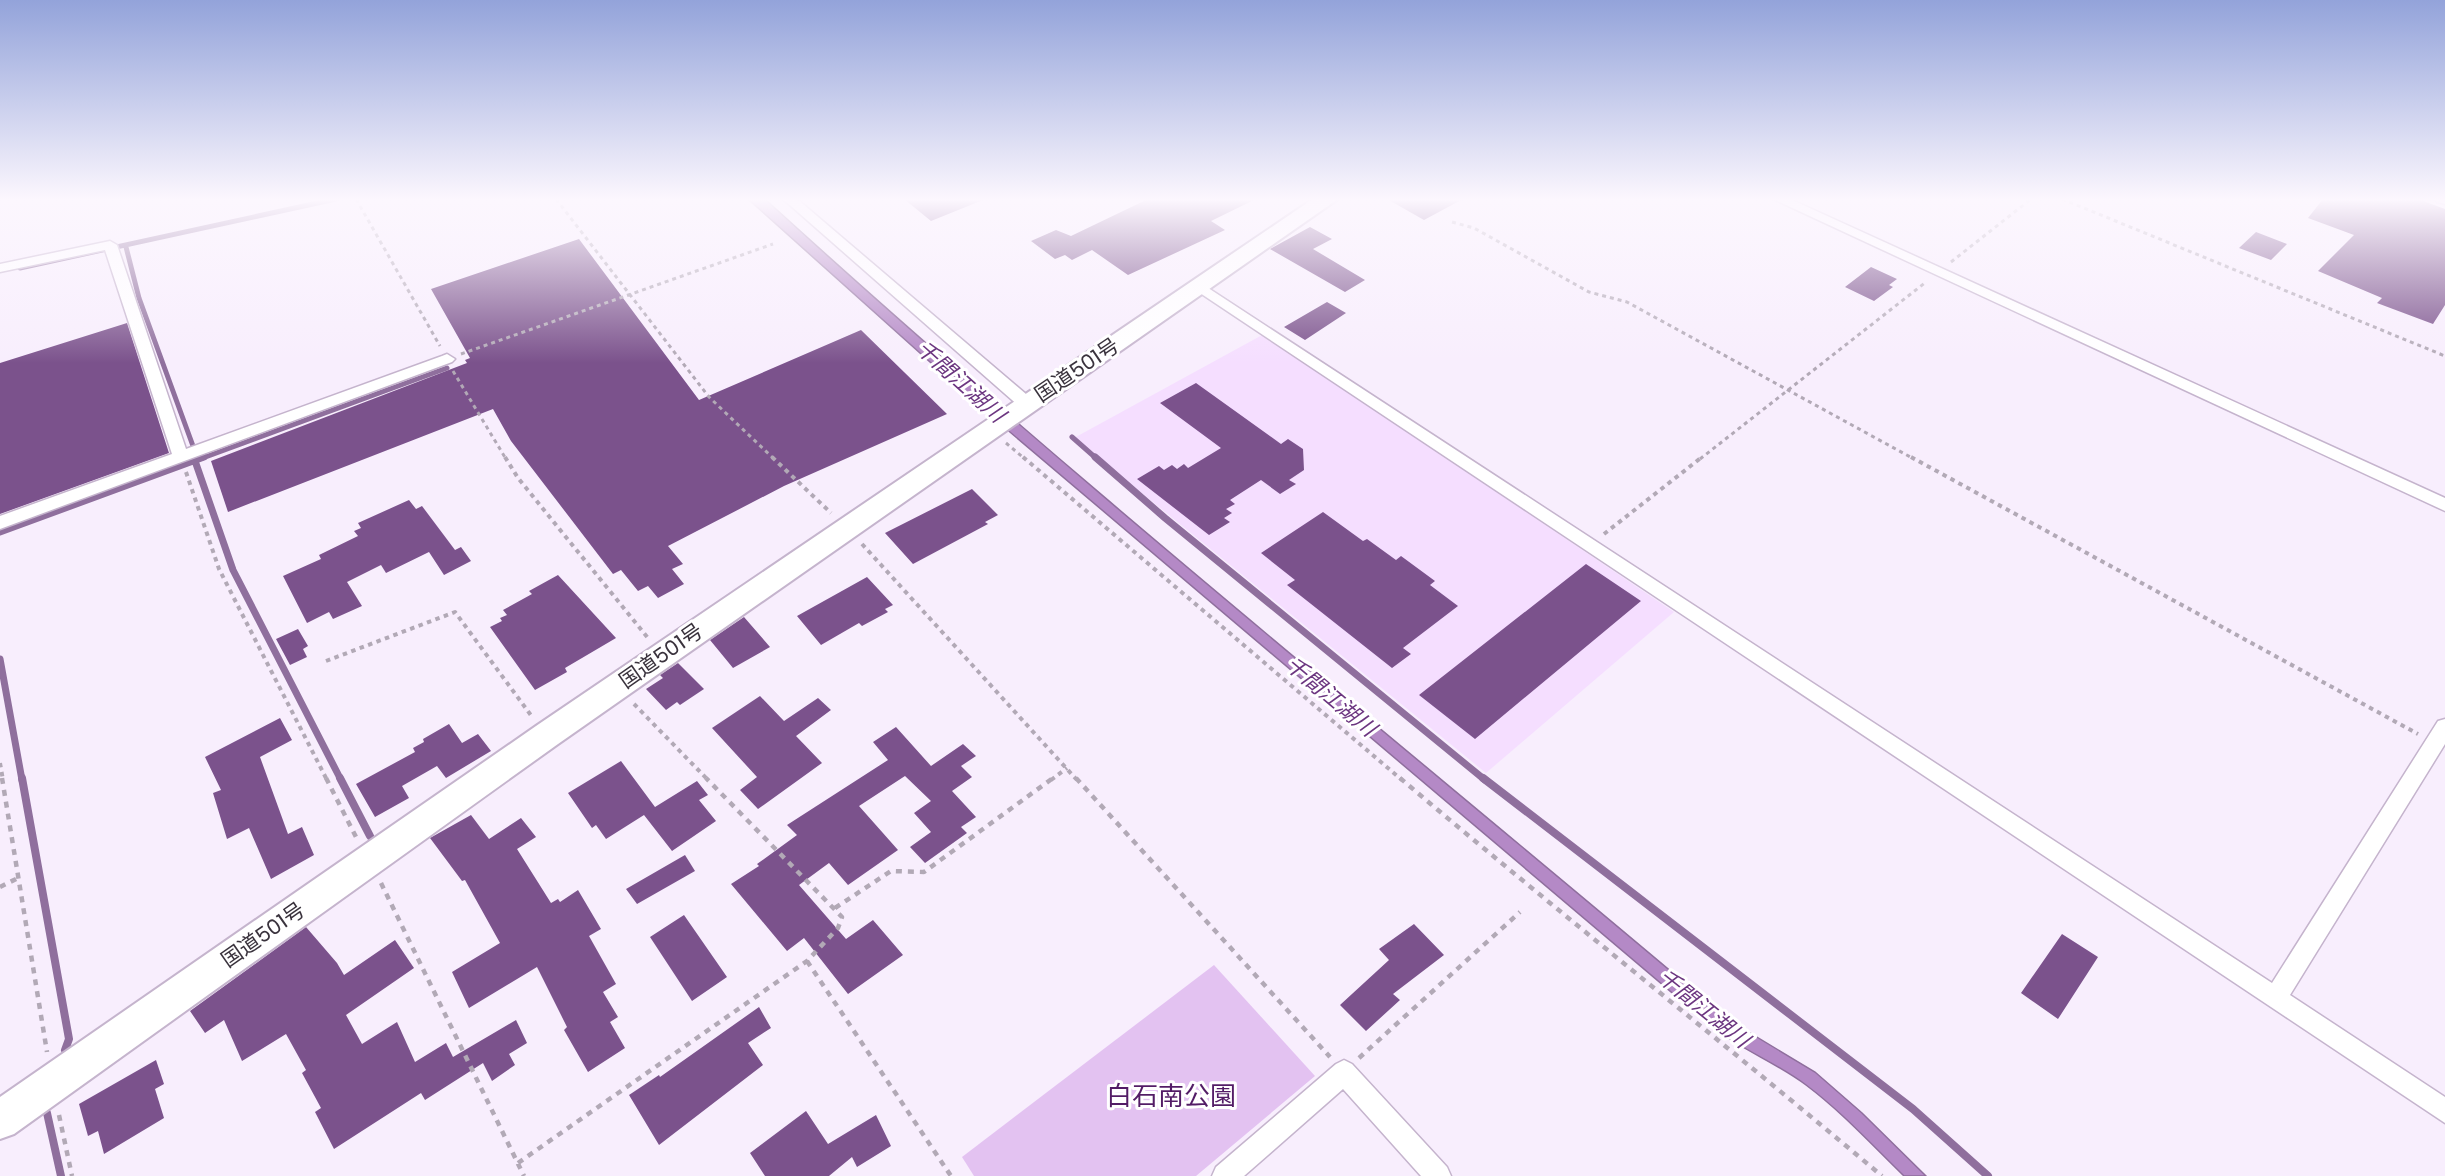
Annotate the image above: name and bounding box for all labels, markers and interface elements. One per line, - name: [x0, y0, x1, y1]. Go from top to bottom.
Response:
- street label: 国道501号: [1029, 331, 1125, 408]
- water label: 千間江湖川: [909, 333, 1013, 431]
- street label: 国道501号: [613, 616, 708, 695]
- water label: 千間江湖川: [1279, 649, 1384, 745]
- street label: 国道501号: [215, 895, 310, 974]
- water label: 千間江湖川: [1651, 962, 1758, 1056]
- park label: 白石南公園: [1106, 1078, 1236, 1114]

